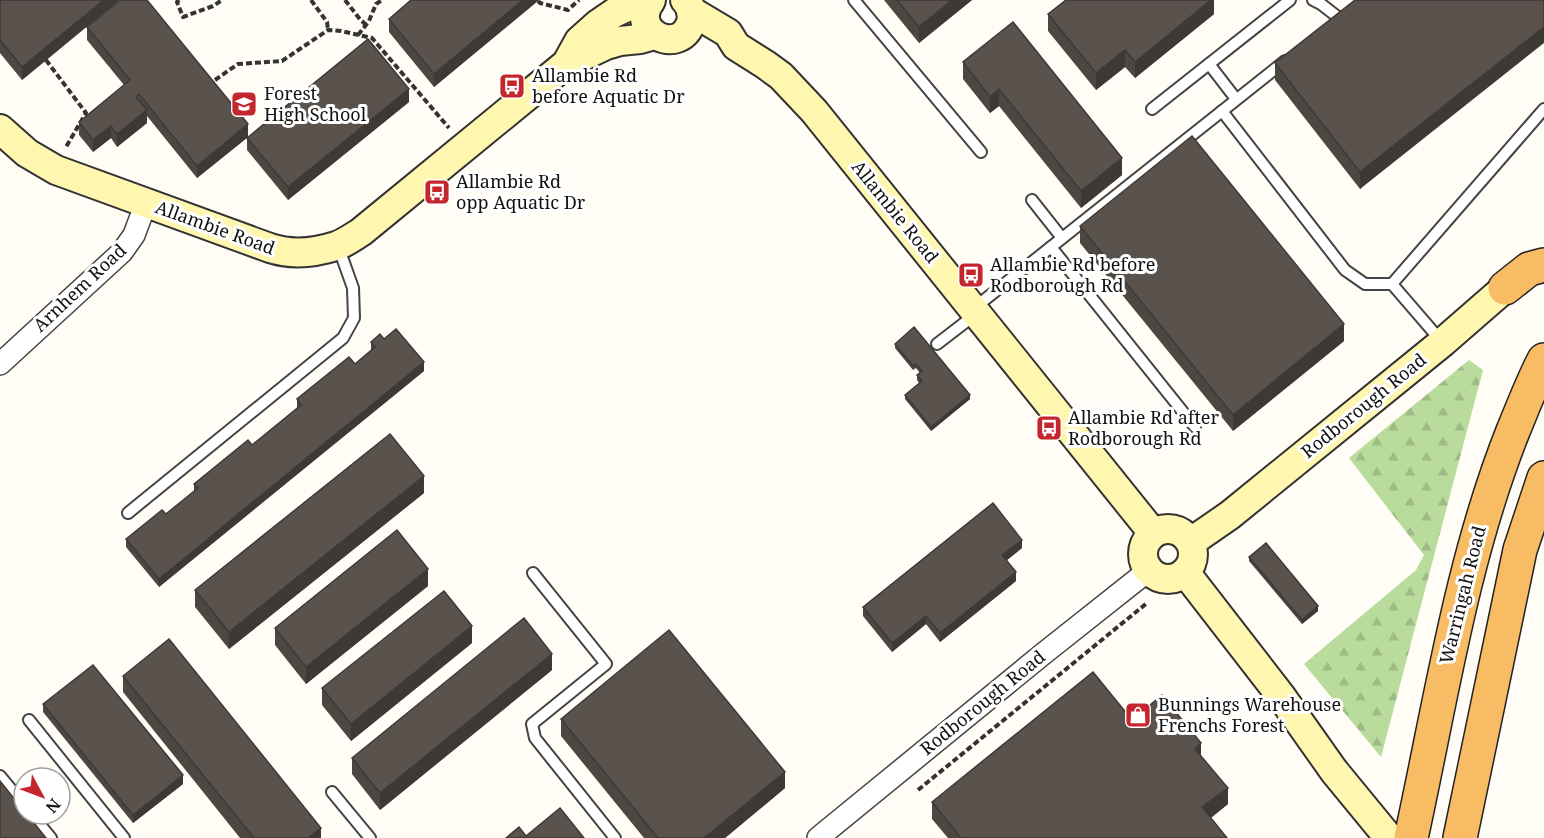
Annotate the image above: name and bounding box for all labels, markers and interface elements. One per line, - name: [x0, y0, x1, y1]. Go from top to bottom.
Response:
- place label: Allambie Rd before Aquatic Dr: [532, 63, 685, 108]
- bus stop icon: Allambie Rd before Aquatic Dr: [497, 71, 527, 101]
- place label: Forest High School: [264, 81, 367, 126]
- school or university icon: Forest High School: [229, 89, 259, 119]
- street label: Allambie Road: [847, 155, 945, 268]
- place label: Allambie Rd opp Aquatic Dr: [456, 169, 586, 214]
- bus stop icon: Allambie Rd opp Aquatic Dr: [422, 177, 452, 207]
- street label: Allambie Road: [152, 194, 278, 260]
- street label: Arnhem Road: [28, 238, 131, 337]
- place label: Allambie Rd before Rodborough Rd: [990, 252, 1155, 297]
- bus stop icon: Allambie Rd before Rodborough Rd: [956, 260, 986, 290]
- street label: Rodborough Road: [1296, 347, 1431, 463]
- place label: Allambie Rd after Rodborough Rd: [1068, 405, 1219, 450]
- bus stop icon: Allambie Rd after Rodborough Rd: [1034, 413, 1064, 443]
- street label: Warringah Road: [1433, 523, 1491, 666]
- street label: Rodborough Road: [915, 644, 1050, 760]
- place label: Bunnings Warehouse Frenchs Forest: [1158, 692, 1341, 737]
- shop icon: Bunnings Warehouse Frenchs Forest: [1123, 700, 1153, 730]
- north arrow: [12, 766, 72, 826]
- text: N: [41, 794, 66, 818]

